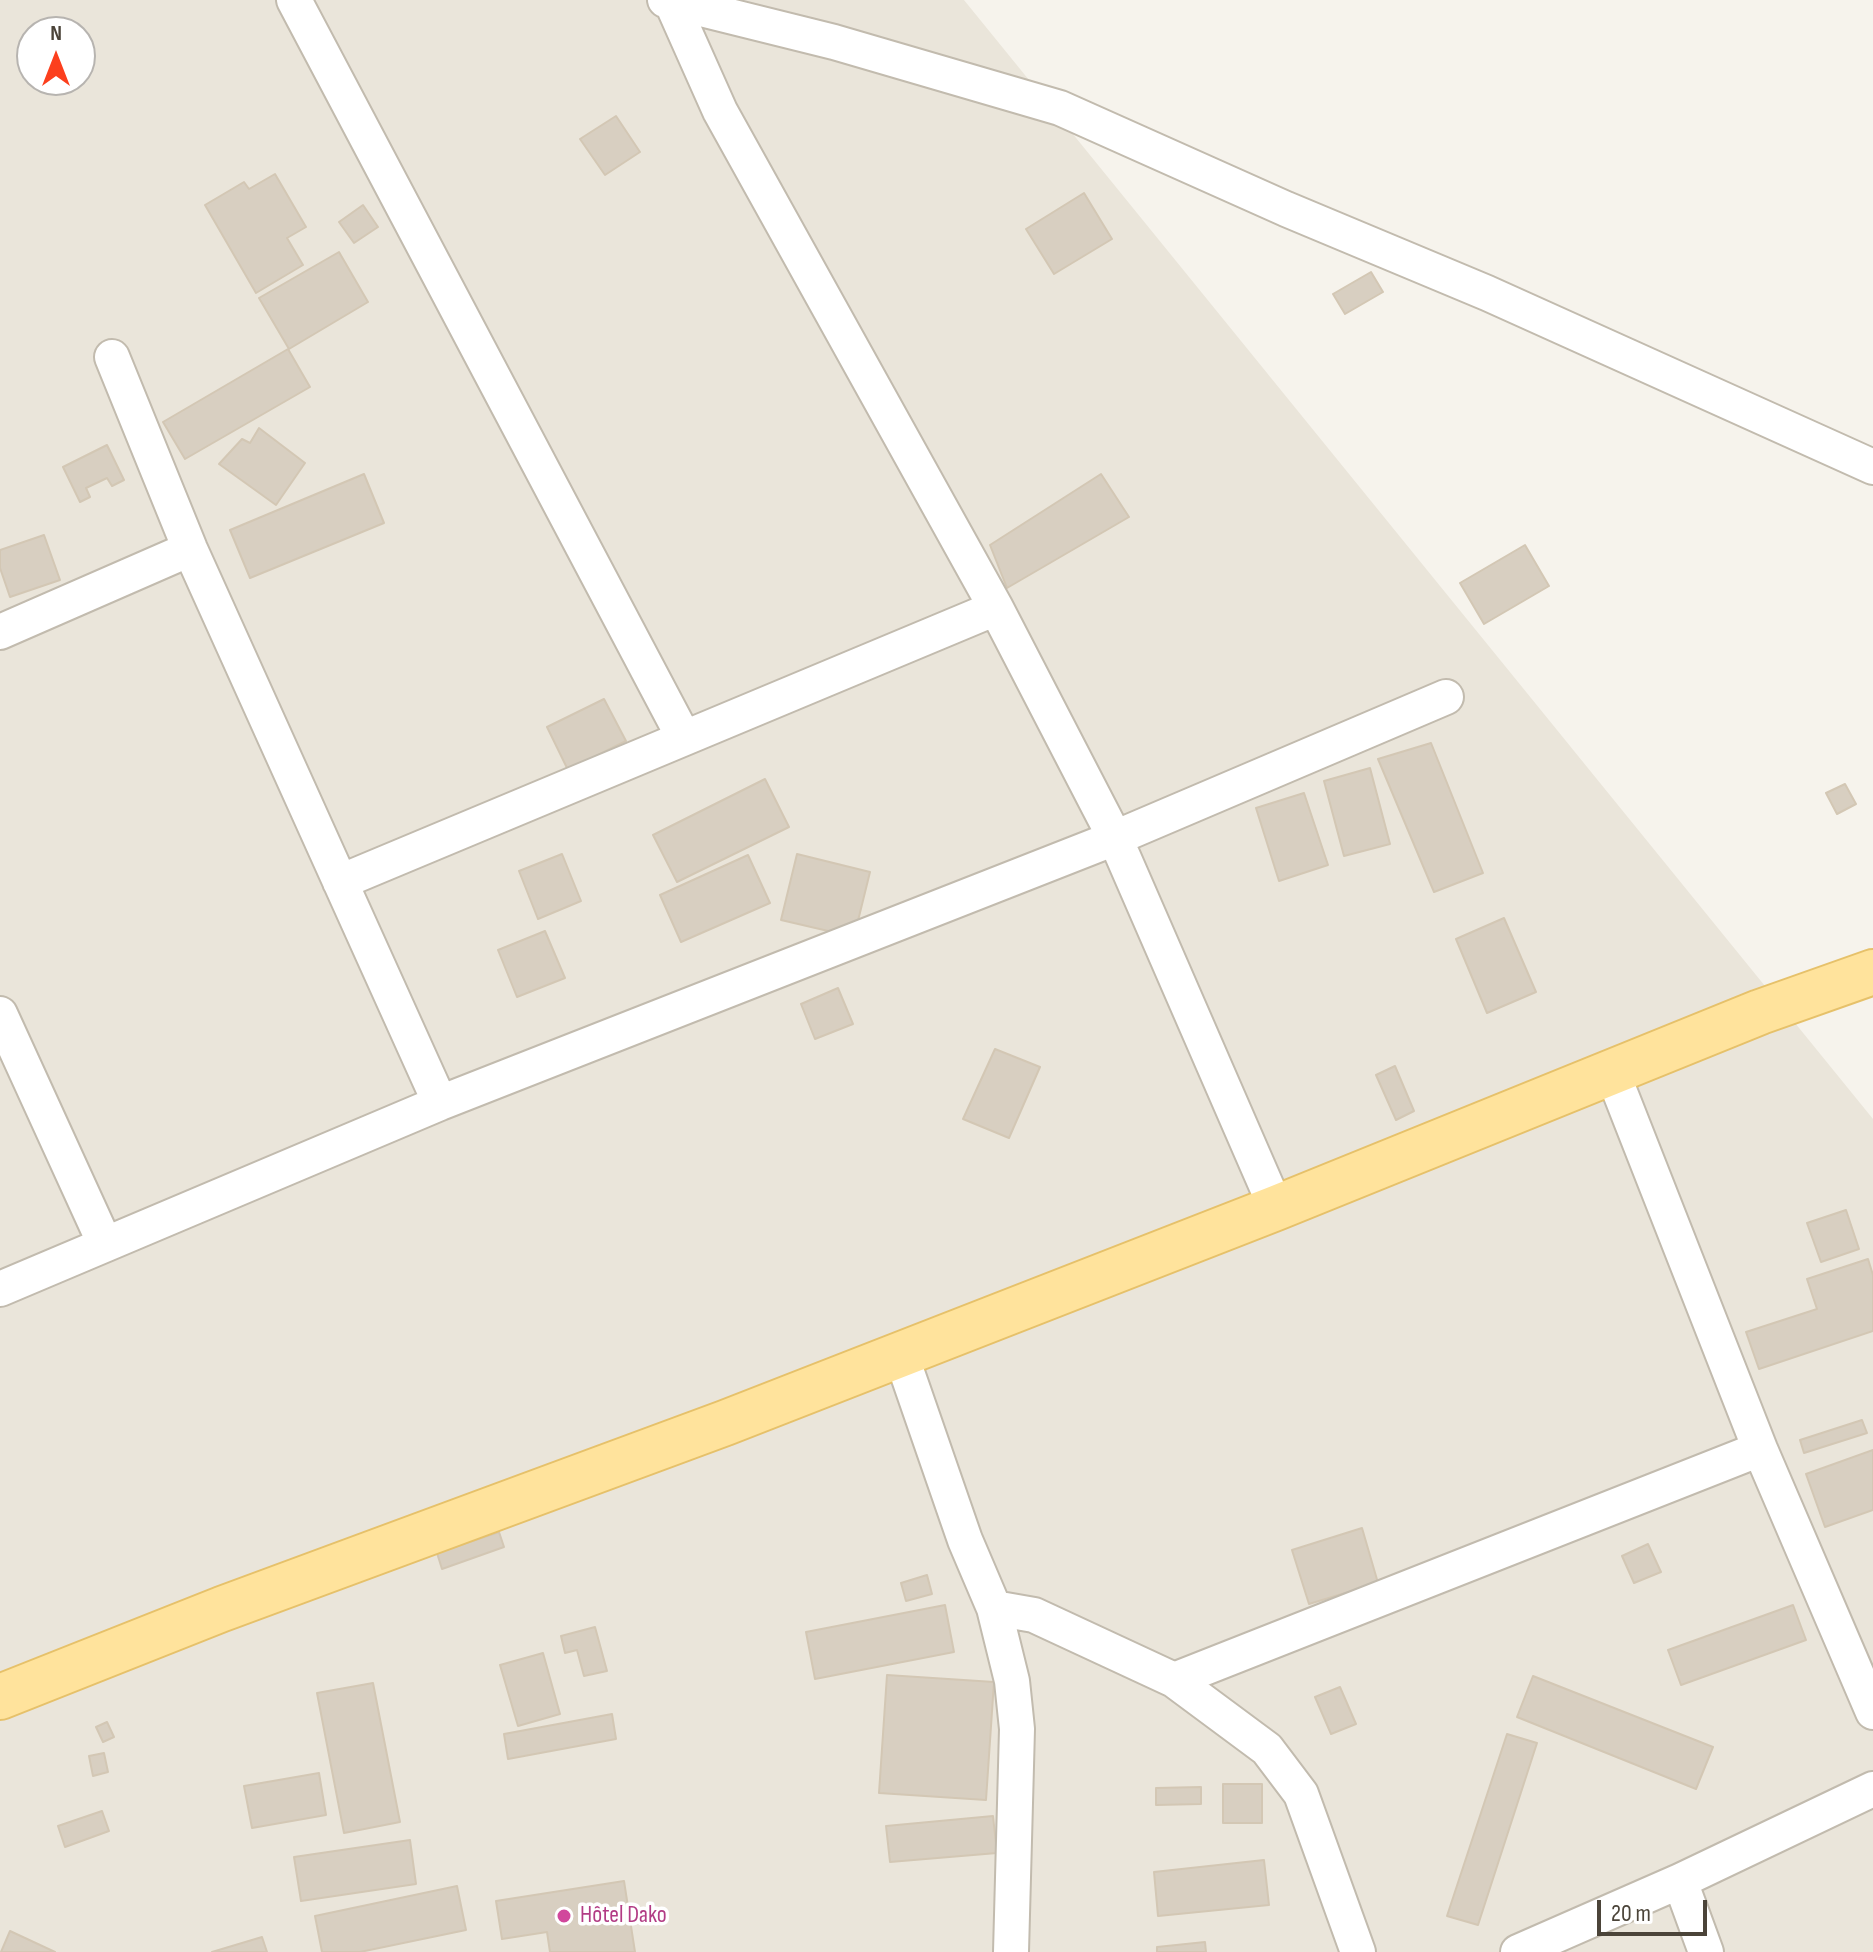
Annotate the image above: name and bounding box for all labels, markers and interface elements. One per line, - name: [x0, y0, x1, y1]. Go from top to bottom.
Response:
- north arrow: [16, 16, 96, 96]
- text: N: [50, 20, 62, 47]
- scale bar: [1601, 1884, 1711, 1934]
- text: 20 m: [1611, 1899, 1651, 1928]
- place label: Hôtel Dako: [580, 1902, 667, 1930]
- marker: Hôtel Dako: [555, 1907, 573, 1925]

